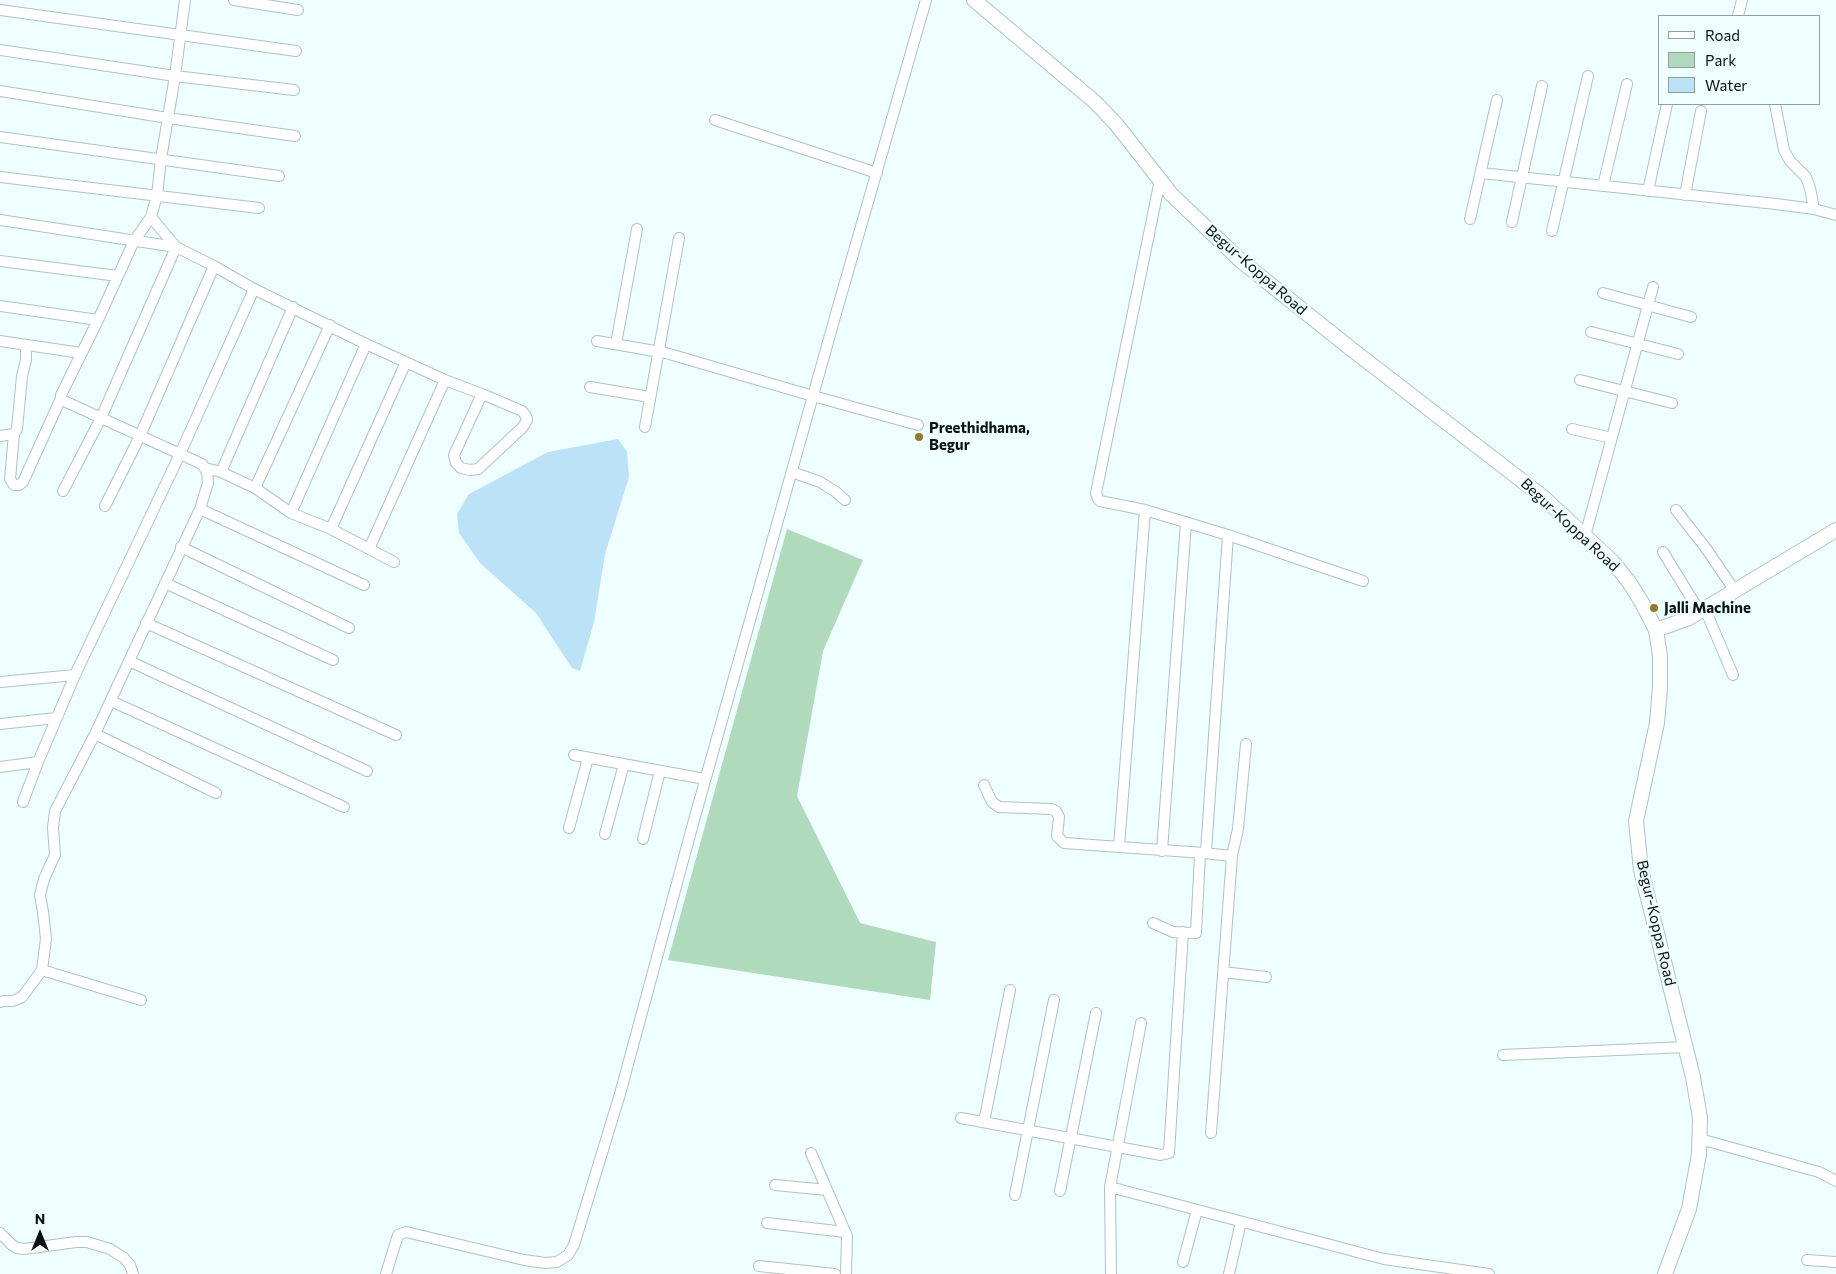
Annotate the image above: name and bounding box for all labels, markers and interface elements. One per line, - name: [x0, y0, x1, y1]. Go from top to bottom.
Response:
- legend: [1658, 15, 1821, 105]
- text: Road: [1705, 26, 1740, 44]
- text: Park: [1705, 51, 1736, 69]
- text: Water: [1705, 76, 1747, 94]
- street label: Begur-Koppa Road: [1202, 221, 1310, 319]
- place label: Preethidhama, Begur: [929, 419, 1030, 454]
- marker: Preethidhama, Begur: [913, 431, 925, 443]
- street label: Begur-Koppa Road: [1517, 475, 1623, 575]
- place label: Jalli Machine: [1664, 599, 1751, 617]
- marker: Jalli Machine: [1648, 602, 1660, 614]
- street label: Begur-Koppa Road: [1633, 858, 1679, 988]
- north arrow: [15, 1209, 65, 1259]
- text: N: [35, 1210, 45, 1227]

